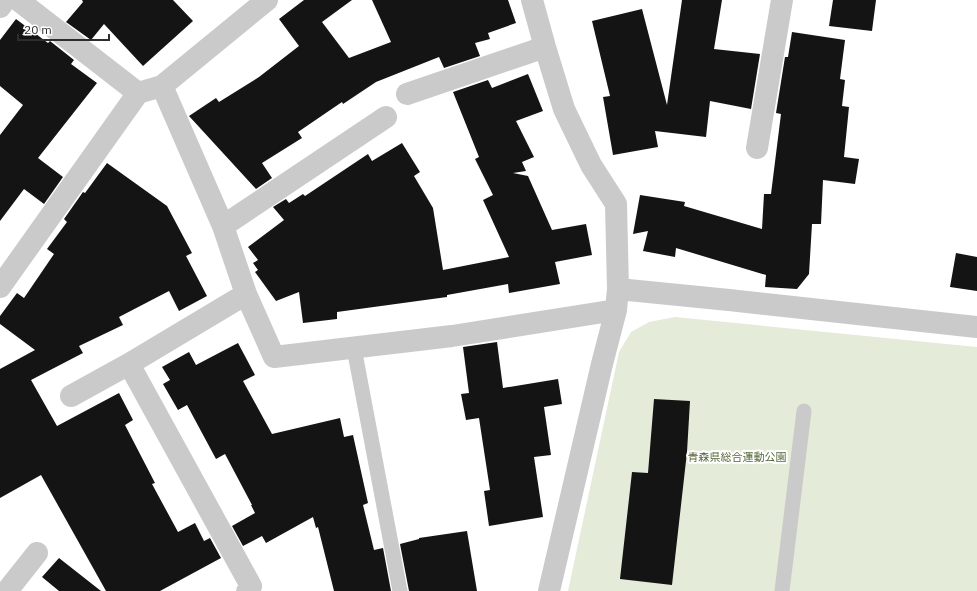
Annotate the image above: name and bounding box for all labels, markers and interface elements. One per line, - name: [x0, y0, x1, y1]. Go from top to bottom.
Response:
- scale bar: [18, 16, 109, 42]
- text: 20 m: [24, 22, 52, 37]
- park label: 青森県総合運動公園: [688, 450, 787, 464]

